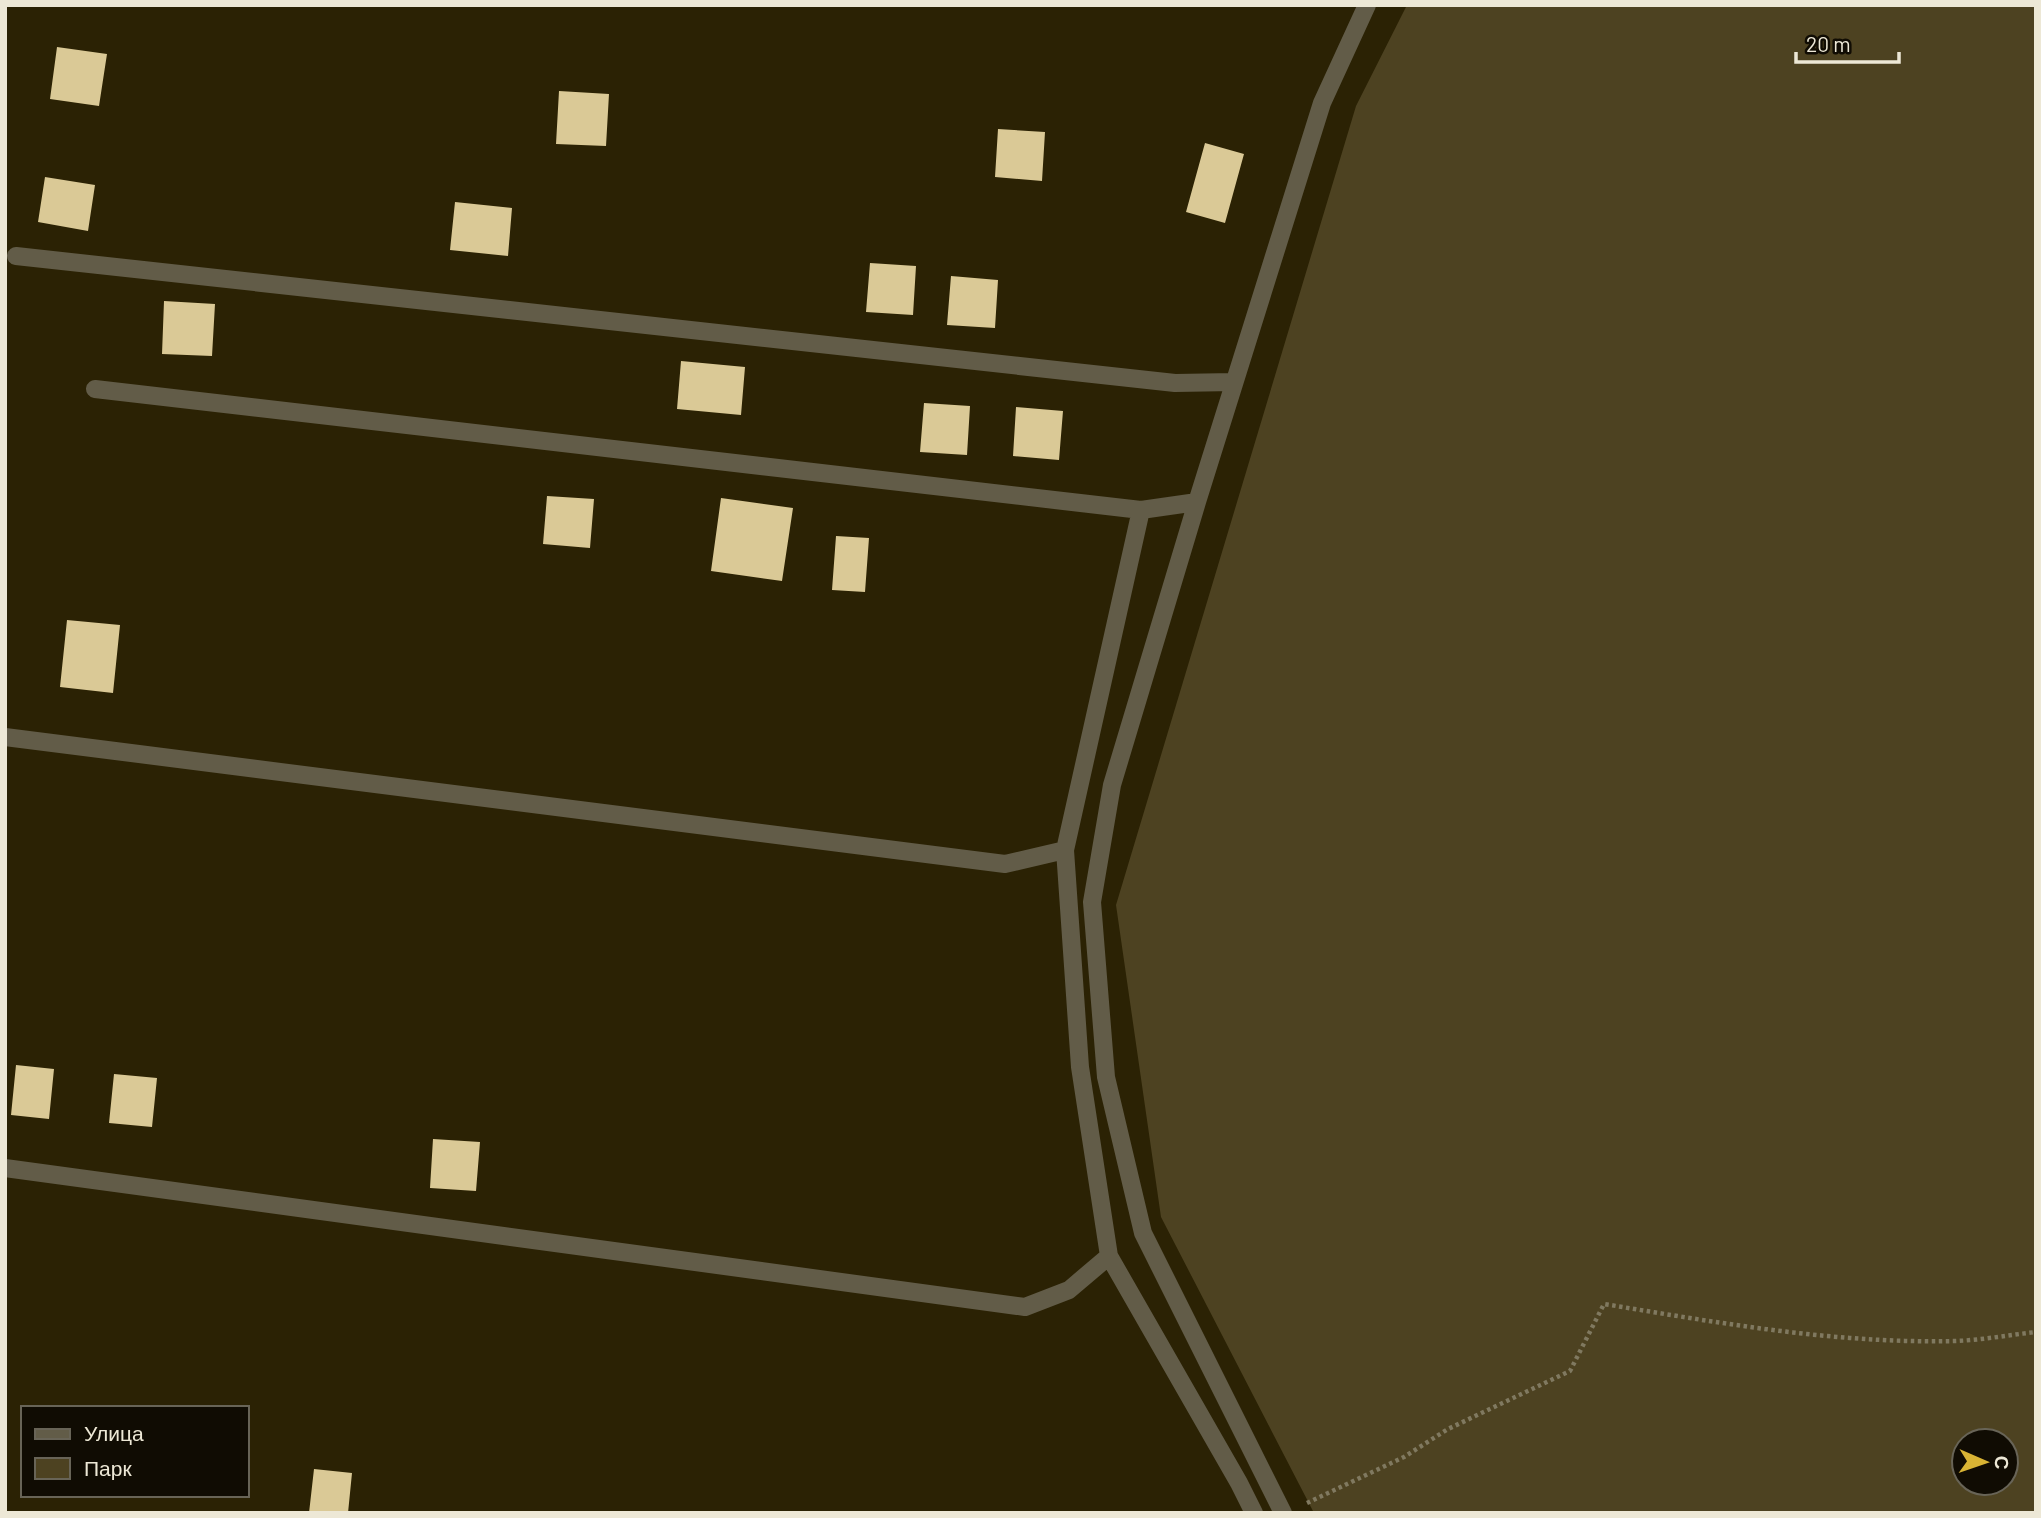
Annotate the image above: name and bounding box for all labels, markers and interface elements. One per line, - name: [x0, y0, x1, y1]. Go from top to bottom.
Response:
- scale bar: [1796, 21, 1899, 65]
- text: 20 m: [1806, 31, 1851, 56]
- legend: [21, 1406, 248, 1497]
- text: Улица: [84, 1420, 144, 1445]
- north arrow: [1950, 1427, 2020, 1497]
- text: Парк: [84, 1455, 132, 1480]
- text: С: [1991, 1455, 2014, 1470]

